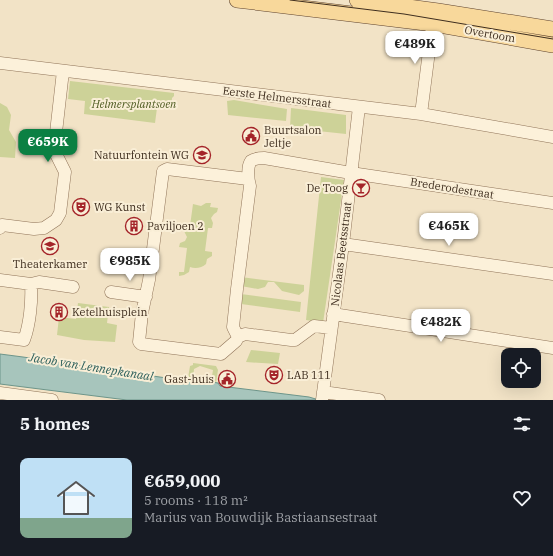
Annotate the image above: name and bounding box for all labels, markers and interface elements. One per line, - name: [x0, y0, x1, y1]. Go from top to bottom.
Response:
- street label: Overtoom: [463, 23, 517, 45]
- pin: €489K: [387, 31, 443, 65]
- text: €489K: [394, 35, 436, 52]
- street label: Eerste Helmersstraat: [222, 83, 332, 111]
- park label: Helmersplantsoen: [91, 97, 177, 111]
- place label: Buurtsalon Jeltje: [264, 123, 322, 150]
- public building icon: Buurtsalon Jeltje: [241, 126, 261, 146]
- pin: €659K: [20, 129, 76, 163]
- text: €659K: [27, 133, 69, 150]
- school or university icon: Natuurfontein WG: [192, 145, 212, 165]
- place label: Natuurfontein WG: [94, 148, 189, 162]
- street label: Brederodestraat: [409, 174, 495, 202]
- bar icon: De Toog: [351, 178, 371, 198]
- place label: De Toog: [307, 181, 348, 195]
- theatre icon: WG Kunst: [71, 197, 91, 217]
- place label: WG Kunst: [94, 200, 146, 214]
- street label: Nicolaas Beetsstraat: [328, 201, 354, 307]
- pin: €465K: [421, 213, 477, 247]
- building icon: Paviljoen 2: [124, 216, 144, 236]
- text: €465K: [428, 217, 470, 234]
- place label: Paviljoen 2: [147, 219, 204, 233]
- school or university icon: Theaterkamer: [40, 236, 60, 256]
- pin: €985K: [102, 248, 158, 282]
- text: €985K: [109, 252, 151, 269]
- place label: Theaterkamer: [13, 257, 87, 271]
- building icon: Ketelhuisplein: [49, 302, 69, 322]
- place label: Ketelhuisplein: [72, 305, 147, 319]
- pin: €482K: [413, 309, 469, 343]
- text: €482K: [420, 313, 462, 330]
- map controls: [501, 348, 541, 388]
- button: locate: [501, 348, 541, 388]
- water label: Jacob van Lennepkanaal: [27, 349, 155, 384]
- theatre icon: LAB 111: [264, 365, 284, 385]
- place label: LAB 111: [287, 368, 331, 382]
- public building icon: Gast-huis: [217, 369, 237, 389]
- place label: Gast-huis: [164, 372, 214, 386]
- text: 5 homes: [20, 413, 90, 435]
- icon: filters: [511, 413, 533, 435]
- text: €659,000: [144, 470, 221, 492]
- icon: home: [52, 474, 100, 522]
- icon: heart: [511, 487, 533, 509]
- text: 5 rooms · 118 m²: [144, 492, 248, 509]
- text: Marius van Bouwdijk Bastiaansestraat: [144, 509, 377, 526]

